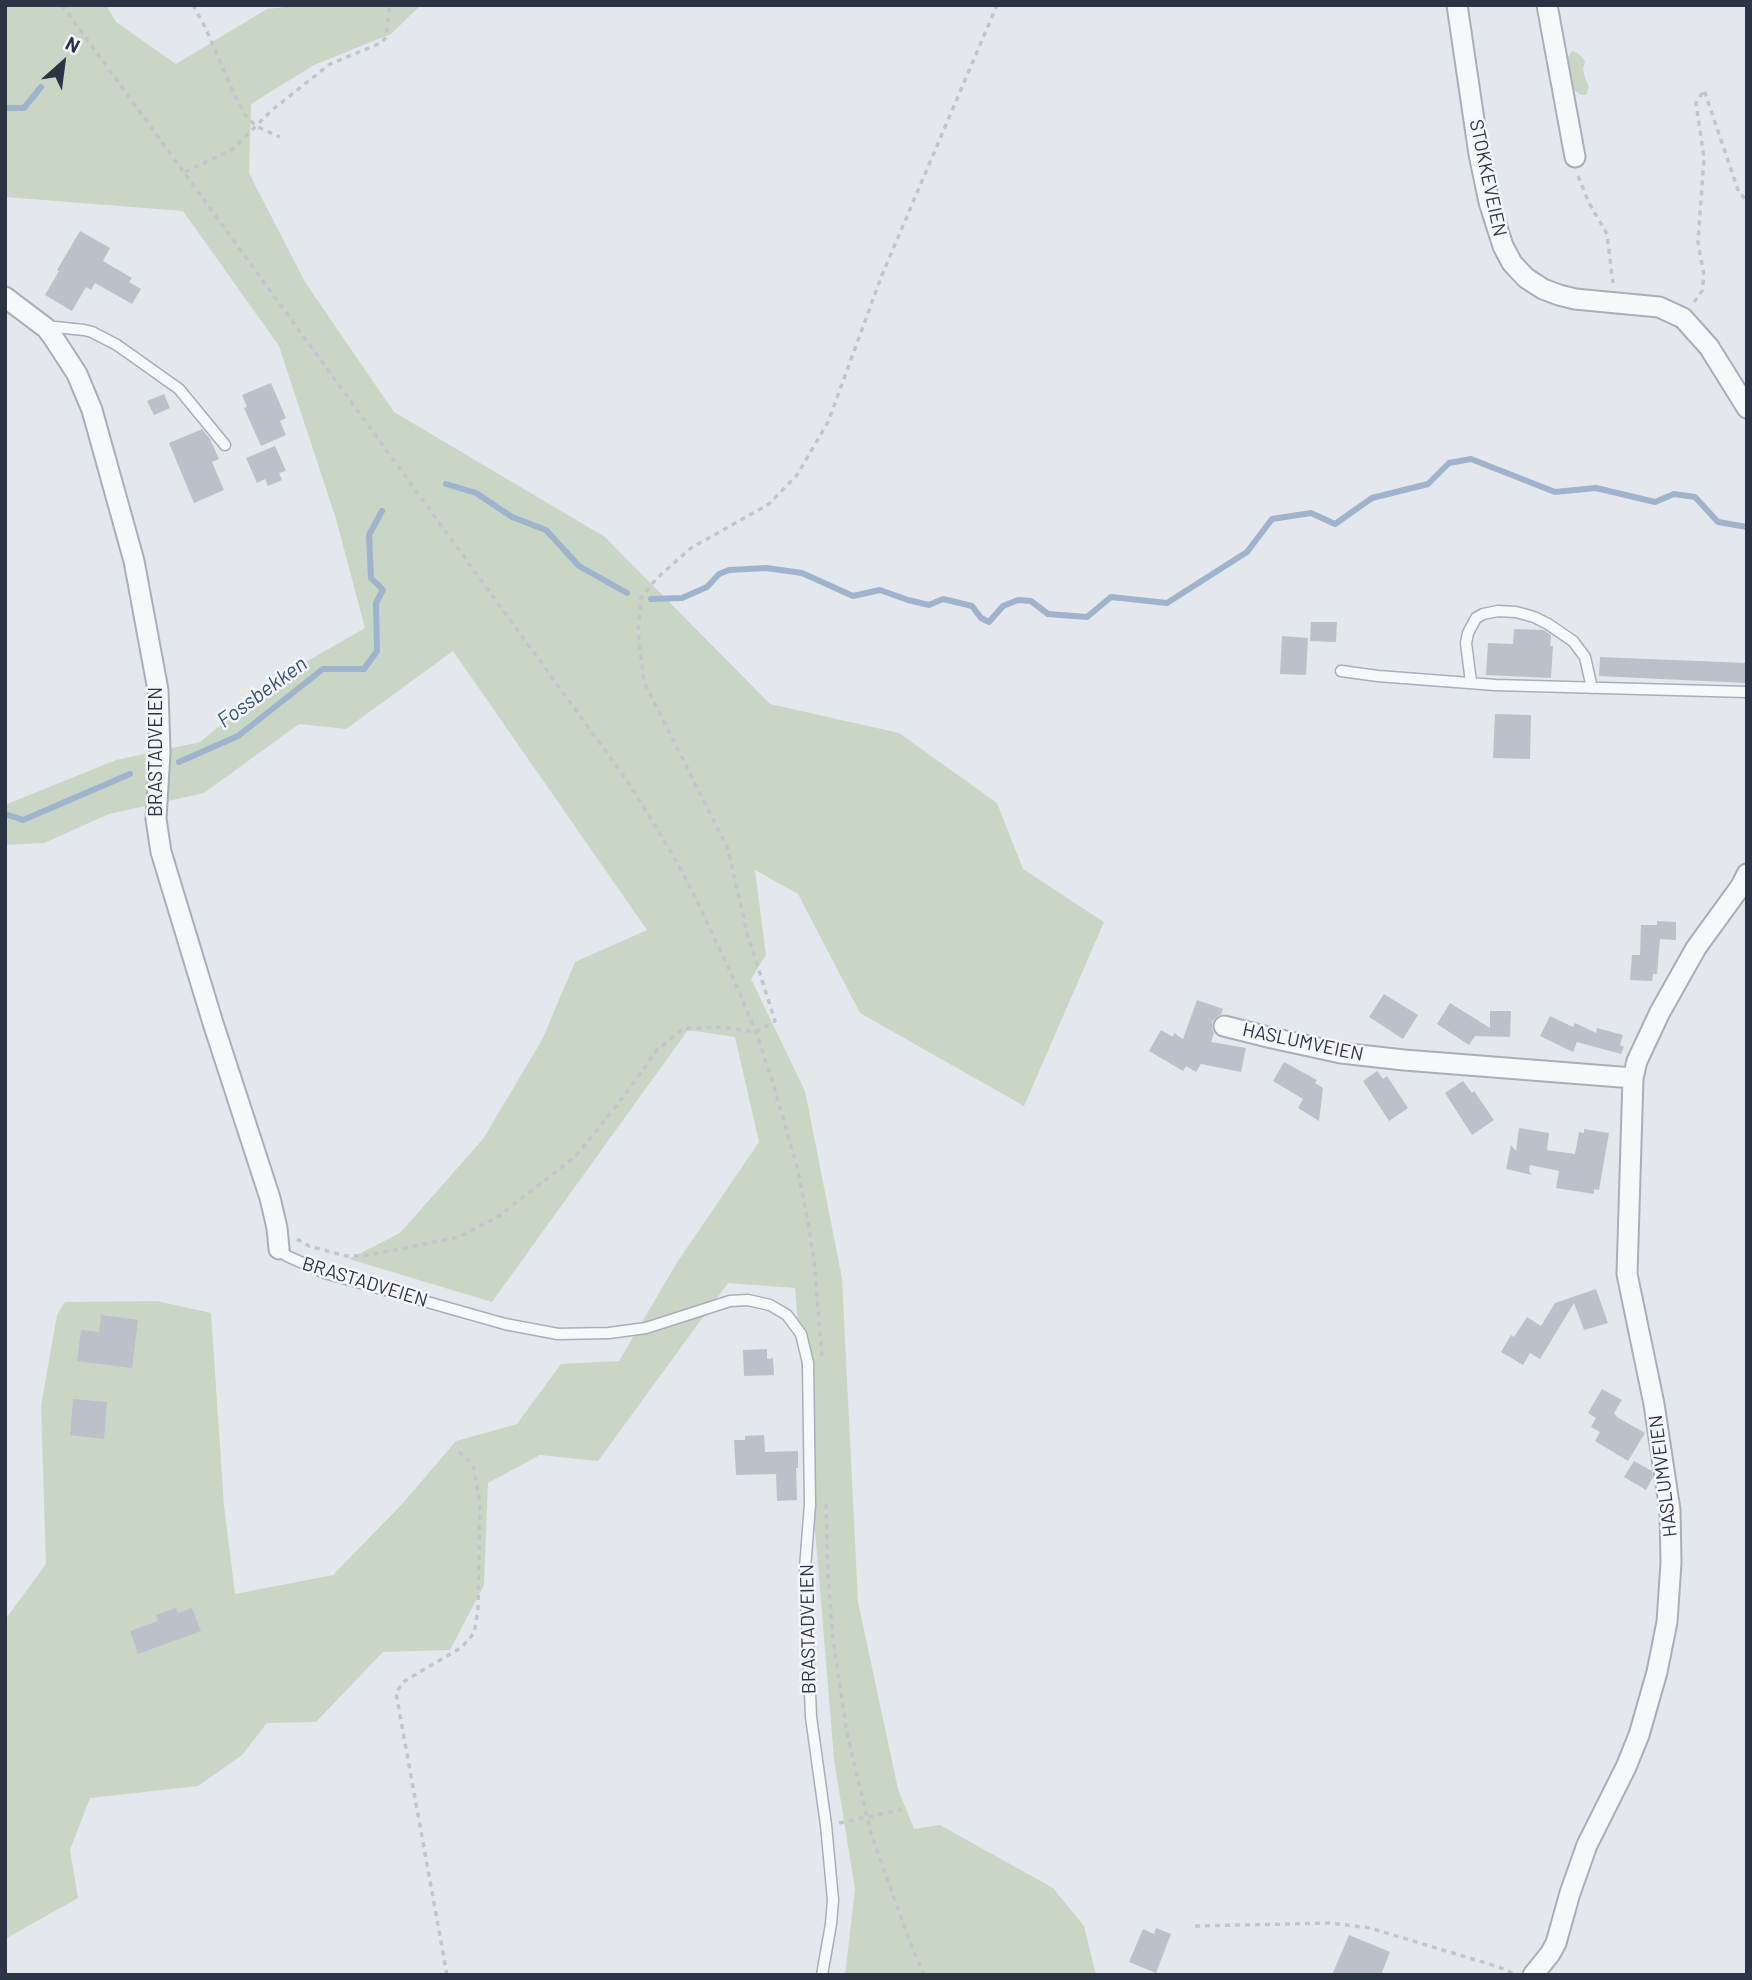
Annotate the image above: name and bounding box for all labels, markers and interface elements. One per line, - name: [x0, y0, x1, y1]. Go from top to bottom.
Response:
- north arrow: [28, 28, 98, 98]
- text: N: [62, 31, 84, 57]
- street label: STOKKEVEIEN: [1464, 117, 1512, 239]
- water label: Fossbekken: [212, 651, 312, 733]
- street label: BRASTADVEIEN: [145, 687, 167, 817]
- street label: HASLUMVEIEN: [1241, 1018, 1365, 1066]
- street label: BRASTADVEIEN: [299, 1252, 431, 1312]
- street label: HASLUMVEIEN: [1644, 1414, 1682, 1538]
- street label: BRASTADVEIEN: [795, 1564, 821, 1694]

